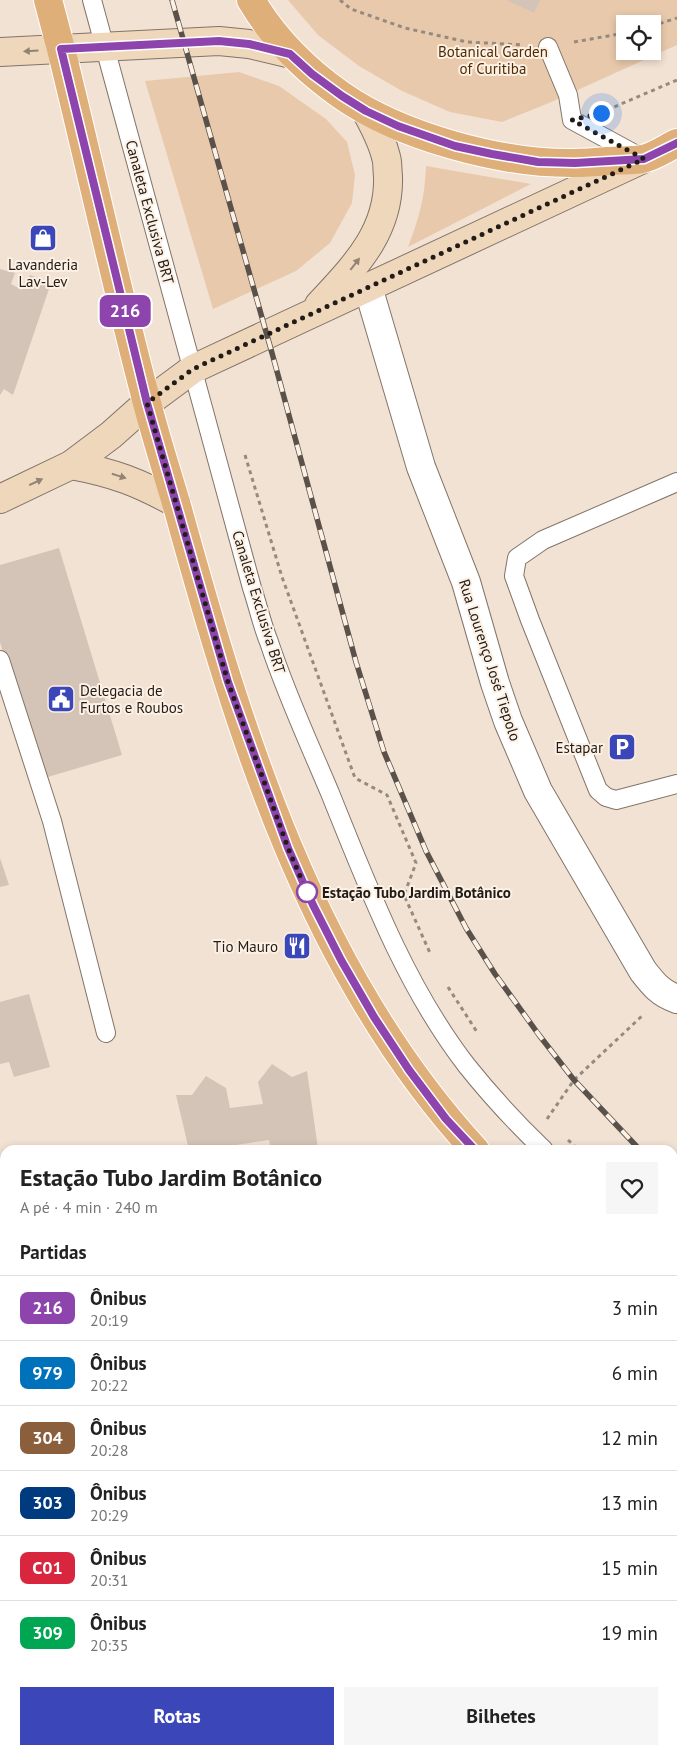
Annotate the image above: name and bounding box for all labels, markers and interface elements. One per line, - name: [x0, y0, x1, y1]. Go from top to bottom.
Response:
- map controls: [616, 15, 661, 60]
- button: locate: [616, 15, 661, 60]
- park label: Botanical Garden of Curitiba: [438, 42, 548, 78]
- one-way arrow: [22, 47, 38, 55]
- your location: [589, 101, 614, 126]
- street label: Canaleta Exclusiva BRT: [122, 138, 179, 287]
- shop icon: Lavanderia Lav-Lev: [28, 223, 58, 253]
- place label: Lavanderia Lav-Lev: [8, 255, 78, 291]
- one-way arrow: [350, 258, 361, 271]
- line badge: 216: [96, 295, 154, 327]
- text: 216: [110, 299, 140, 322]
- one-way arrow: [112, 472, 127, 480]
- one-way arrow: [29, 478, 43, 486]
- street label: Canaleta Exclusiva BRT: [228, 528, 290, 677]
- street label: Rua Lourenço José Tiepolo: [455, 577, 525, 743]
- place label: Delegacia de Furtos e Roubos: [80, 681, 183, 717]
- public building icon: Delegacia de Furtos e Roubos: [46, 684, 76, 714]
- parking icon: Estapar: [607, 732, 637, 762]
- place label: Estapar: [555, 738, 603, 757]
- marker: Estação Tubo Jardim Botânico: [296, 881, 318, 903]
- place label: Estação Tubo Jardim Botânico: [322, 883, 511, 902]
- restaurant icon: Tio Mauro: [282, 931, 312, 961]
- place label: Tio Mauro: [213, 937, 278, 956]
- text: Estação Tubo Jardim Botânico: [20, 1162, 322, 1193]
- button: heart: [606, 1162, 658, 1214]
- text: A pé · 4 min · 240 m: [20, 1197, 158, 1217]
- text: Partidas: [20, 1240, 86, 1264]
- text: Ônibus: [90, 1286, 147, 1310]
- text: 216: [32, 1296, 63, 1319]
- text: 3 min: [612, 1296, 658, 1320]
- text: 20:19: [90, 1310, 128, 1330]
- text: Ônibus: [90, 1351, 147, 1375]
- text: 979: [32, 1361, 63, 1384]
- text: 6 min: [612, 1361, 658, 1385]
- text: 20:22: [90, 1375, 128, 1395]
- text: Ônibus: [90, 1416, 147, 1440]
- text: 304: [32, 1426, 63, 1449]
- text: 12 min: [601, 1426, 658, 1450]
- text: 20:28: [90, 1440, 128, 1460]
- text: Ônibus: [90, 1481, 147, 1505]
- text: 303: [32, 1491, 63, 1514]
- text: 13 min: [601, 1491, 658, 1515]
- text: 20:29: [90, 1505, 128, 1525]
- text: Ônibus: [90, 1546, 147, 1570]
- text: C01: [32, 1556, 63, 1579]
- text: 15 min: [601, 1556, 658, 1580]
- text: 20:31: [90, 1570, 128, 1590]
- text: Ônibus: [90, 1611, 147, 1635]
- text: 309: [32, 1621, 63, 1644]
- text: 19 min: [601, 1621, 658, 1645]
- text: 20:35: [90, 1635, 128, 1655]
- button: Rotas: [20, 1687, 334, 1745]
- button: Bilhetes: [344, 1687, 658, 1745]

